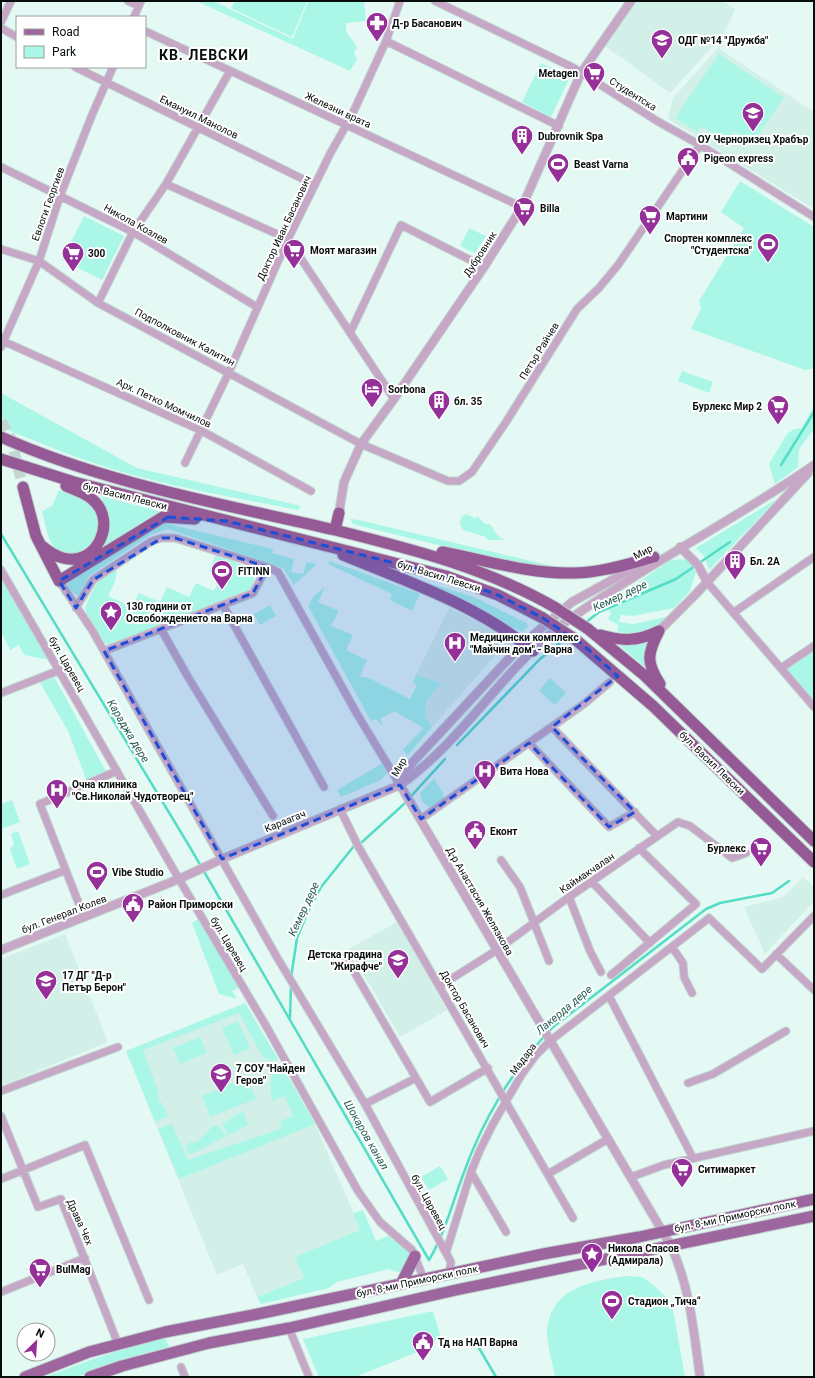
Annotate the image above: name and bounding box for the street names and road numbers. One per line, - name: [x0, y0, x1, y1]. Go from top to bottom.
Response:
- street label: Студентска: [607, 75, 659, 113]
- street label: Железни врата: [303, 90, 373, 130]
- street label: Емануил Манолов: [158, 93, 240, 141]
- street label: Евлоги Георгиев: [30, 165, 67, 242]
- street label: Доктор Иван Басанович: [255, 174, 313, 282]
- street label: Никола Козлев: [102, 202, 170, 246]
- street label: Дубровник: [461, 229, 499, 279]
- street label: Подполковник Калитин: [133, 306, 237, 368]
- street label: Петър Райчев: [517, 320, 561, 382]
- street label: Арх. Петко Момчилов: [115, 376, 213, 430]
- street label: бул. Васил Левски: [82, 480, 168, 512]
- street label: Мир: [632, 542, 655, 561]
- street label: бул. Васил Левски: [396, 558, 482, 594]
- street label: бул. Царевец: [47, 635, 87, 693]
- street label: бул. Васил Левски: [677, 729, 747, 797]
- street label: Мир: [389, 755, 409, 778]
- street label: Караагач: [263, 808, 307, 834]
- street label: Д-р Анастасия Желязкова: [444, 845, 516, 957]
- street label: Каймакчалан: [557, 851, 617, 895]
- street label: бул. Генерал Колев: [20, 893, 108, 935]
- street label: бул. Царевец: [208, 915, 250, 973]
- street label: Доктор Басанович: [438, 968, 492, 1050]
- street label: Мадара: [508, 1041, 538, 1077]
- street label: бул. Царевец: [409, 1172, 449, 1232]
- street label: Драва Чех: [65, 1197, 95, 1247]
- street label: бул. 8-ми Приморски полк: [673, 1198, 797, 1234]
- street label: бул. 8-ми Приморски полк: [355, 1263, 479, 1299]

